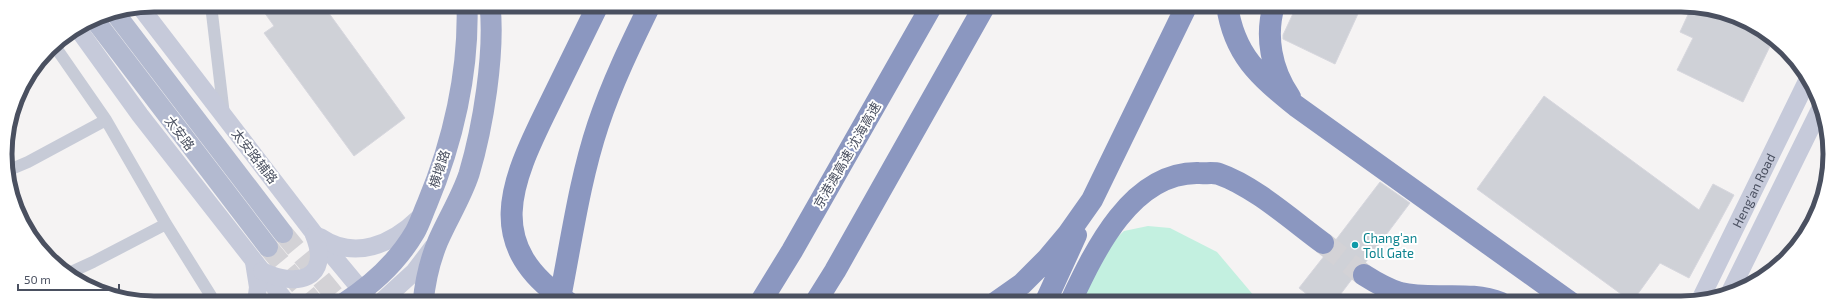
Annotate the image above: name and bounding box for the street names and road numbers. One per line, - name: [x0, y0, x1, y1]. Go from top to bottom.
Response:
- street label: 京港澳高速 沈海高速: [810, 99, 884, 211]
- street label: 太安路: [162, 113, 198, 153]
- street label: 太安路辅路: [229, 125, 281, 187]
- street label: 横增路: [425, 148, 453, 190]
- street label: Heng'an Road: [1729, 151, 1778, 230]

